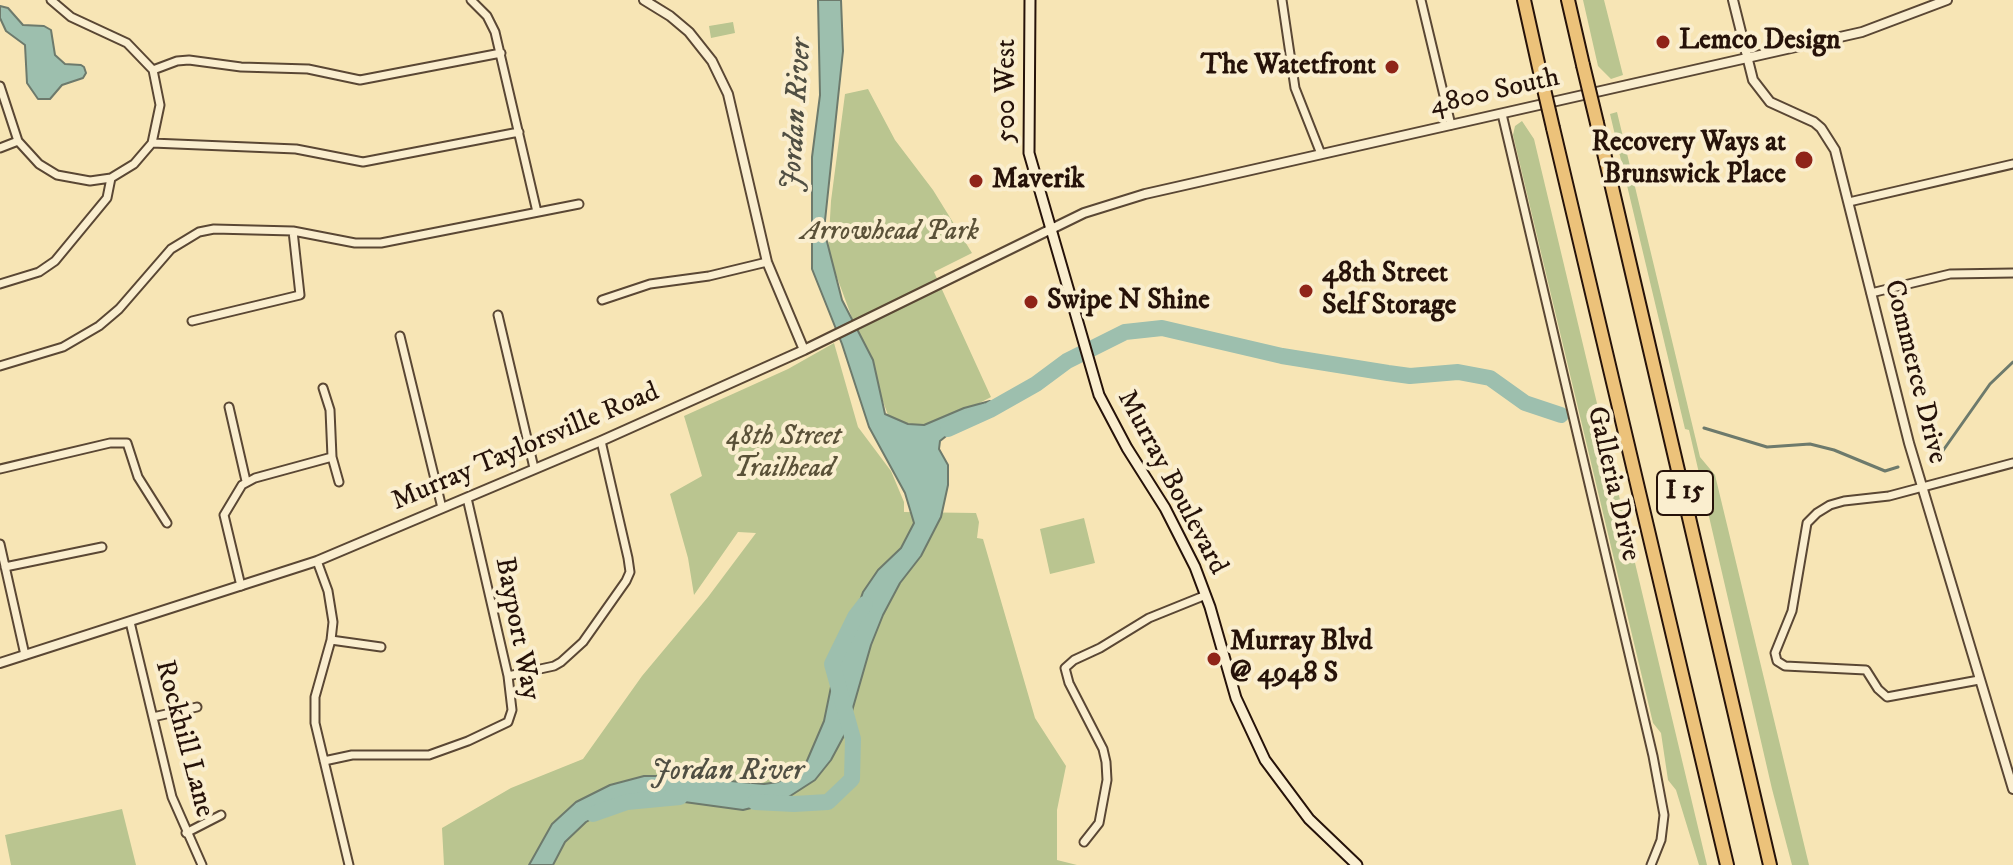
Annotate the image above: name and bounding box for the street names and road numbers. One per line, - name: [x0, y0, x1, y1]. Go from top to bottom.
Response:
- street label: 500 West: [991, 39, 1025, 143]
- street label: 4800 South: [1427, 62, 1563, 124]
- street label: Commerce Drive: [1875, 277, 1953, 467]
- street label: Murray Taylorsville Road: [387, 376, 665, 520]
- street label: Murray Boulevard: [1108, 385, 1234, 581]
- street label: Galleria Drive: [1578, 403, 1646, 565]
- road number: I 15: [1657, 471, 1713, 515]
- street label: Bayport Way: [486, 555, 546, 703]
- street label: Rockhill Lane: [146, 657, 220, 821]

